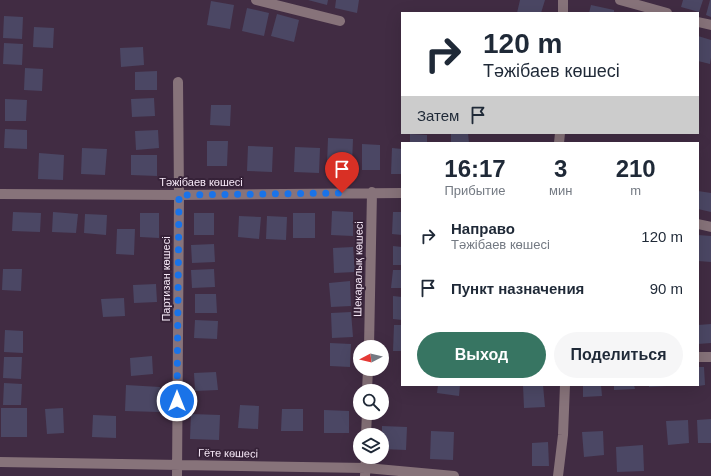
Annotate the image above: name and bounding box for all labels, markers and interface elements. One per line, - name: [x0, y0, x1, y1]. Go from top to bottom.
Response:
- icon: right: [417, 28, 469, 80]
- text: 120 m: [483, 28, 562, 59]
- text: Тәжібаев көшесі: [483, 61, 620, 81]
- icon: arrive: [467, 104, 489, 126]
- text: Затем: [417, 107, 459, 124]
- pin: [325, 152, 359, 193]
- text: 16:17: [444, 155, 506, 182]
- text: 3: [554, 155, 567, 182]
- text: 210: [616, 155, 656, 182]
- icon: arrive: [331, 158, 353, 180]
- street label: Тәжібаев көшесі: [159, 176, 243, 188]
- text: Прибытие: [444, 183, 506, 198]
- text: мин: [549, 183, 572, 198]
- text: m: [630, 183, 641, 198]
- text: Направо: [451, 220, 515, 237]
- street label: Шекаралық көшесі: [351, 221, 365, 317]
- icon: right: [417, 225, 439, 247]
- text: 120 m: [641, 228, 683, 245]
- street label: Партизан көшесі: [160, 236, 172, 322]
- text: Тәжібаев көшесі: [451, 237, 550, 252]
- icon: arrive: [417, 277, 439, 299]
- text: Пункт назначения: [451, 280, 584, 297]
- text: 90 m: [650, 280, 683, 297]
- button: Выход: [417, 332, 546, 378]
- button: Поделиться: [554, 332, 683, 378]
- north arrow: [353, 340, 389, 376]
- map controls: [353, 340, 389, 464]
- position arrow: [156, 380, 198, 422]
- button: search: [353, 384, 389, 420]
- button: layers: [353, 428, 389, 464]
- street label: Гёте көшесі: [198, 446, 258, 460]

